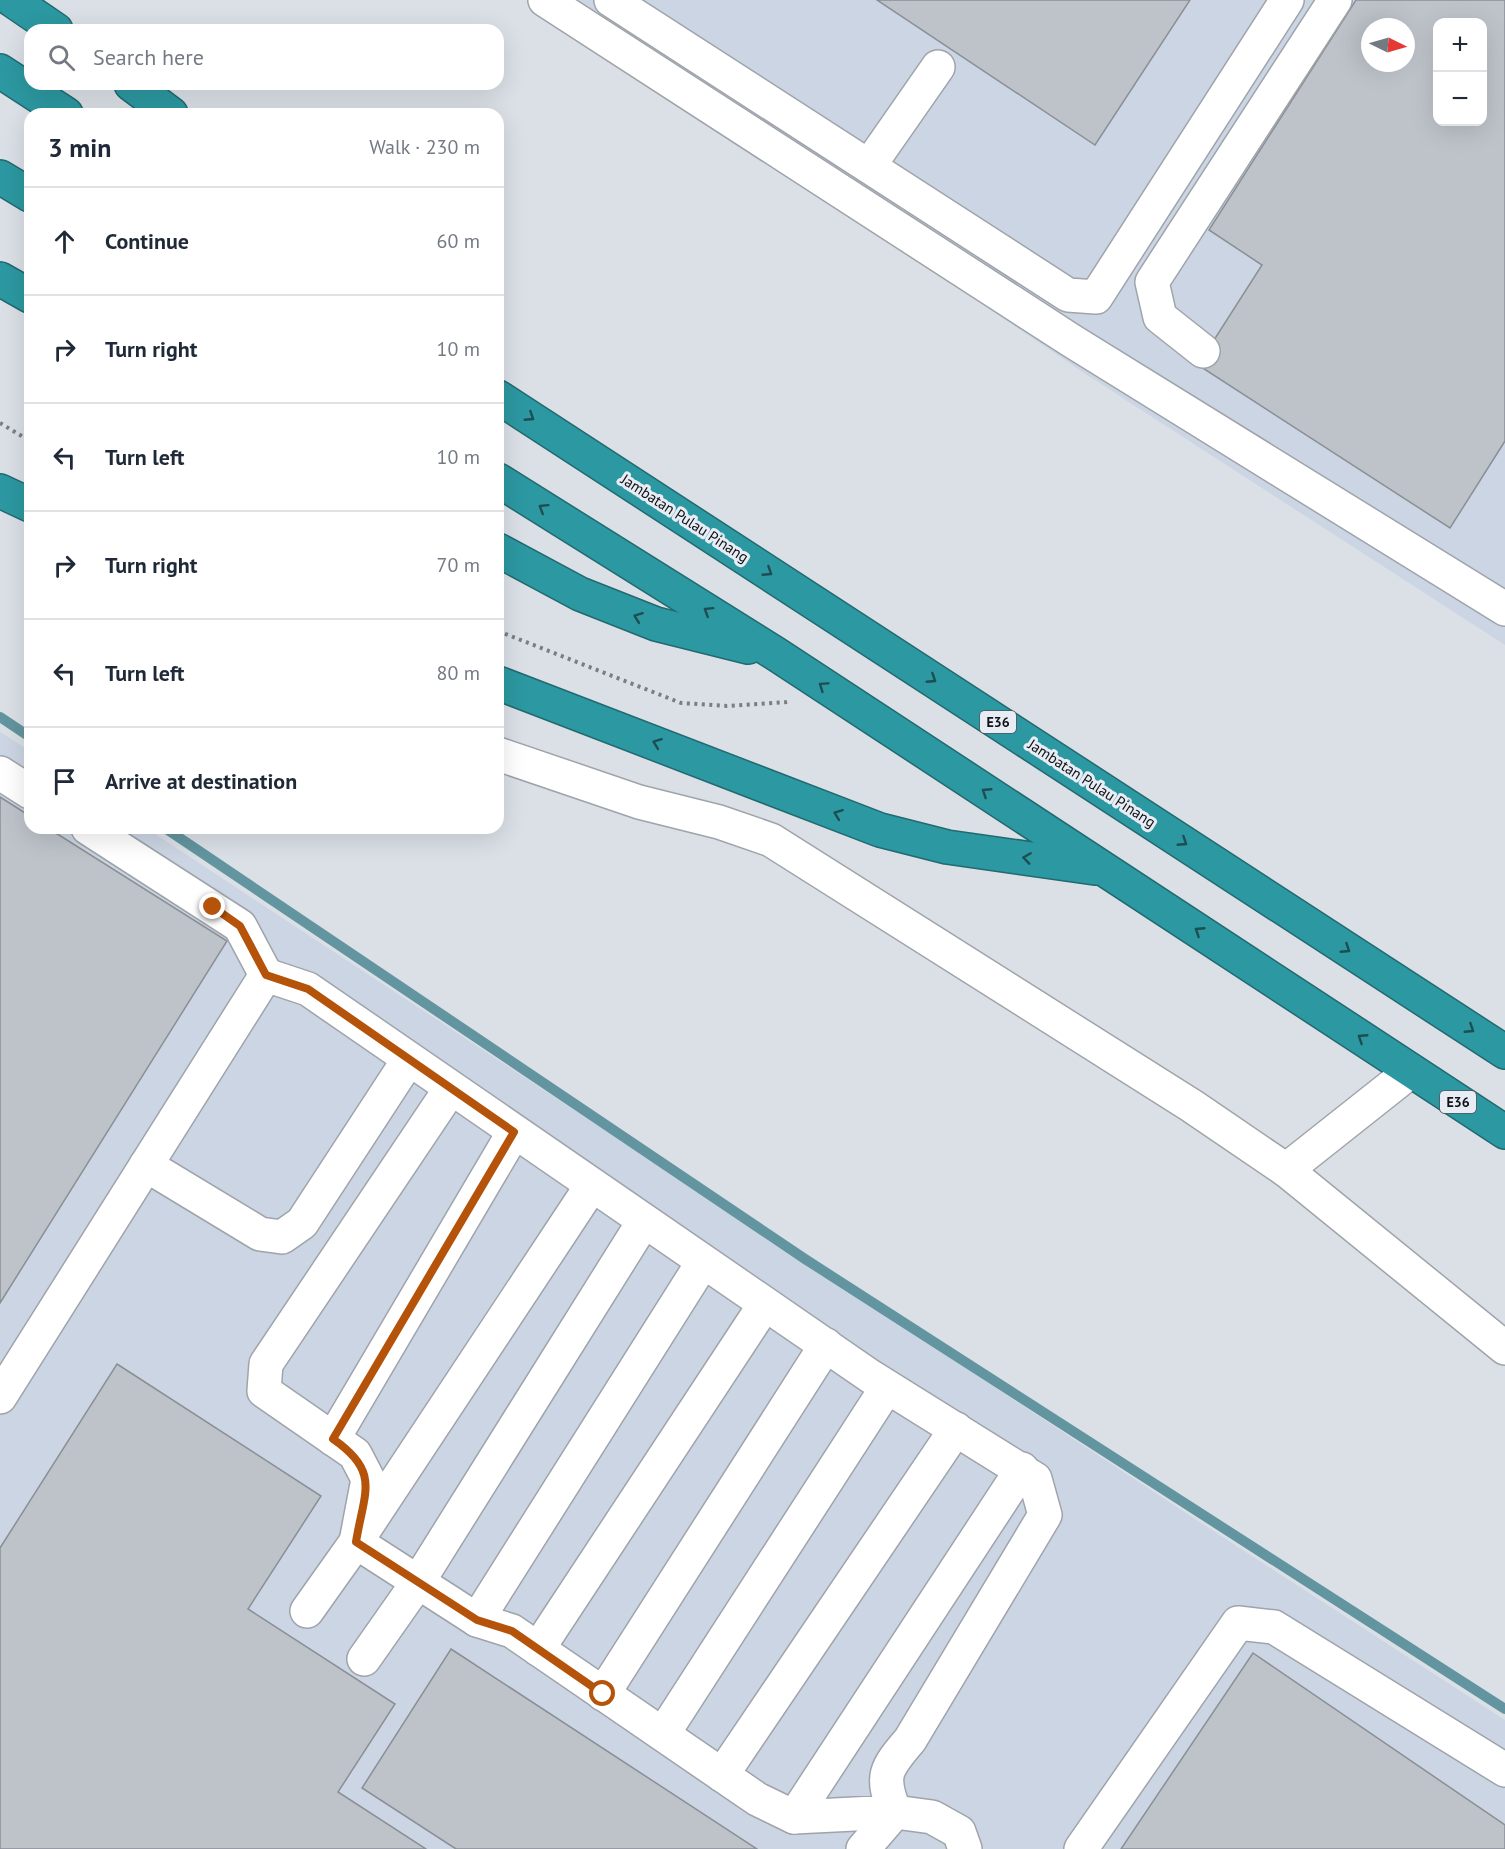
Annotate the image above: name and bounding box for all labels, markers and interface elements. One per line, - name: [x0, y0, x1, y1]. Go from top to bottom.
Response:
- north arrow: [1361, 18, 1415, 72]
- map controls: [1433, 18, 1487, 126]
- button: +: [1433, 18, 1487, 72]
- search box: [24, 24, 504, 90]
- icon: search: [45, 41, 78, 74]
- text: Search here: [93, 43, 204, 71]
- button: −: [1433, 72, 1487, 126]
- text: 3 min: [48, 131, 111, 164]
- text: Walk · 230 m: [369, 134, 480, 160]
- icon: ahead: [48, 225, 81, 258]
- text: Continue: [105, 227, 189, 255]
- text: 60 m: [437, 228, 480, 254]
- icon: right: [48, 333, 81, 366]
- text: Turn right: [105, 335, 197, 363]
- text: 10 m: [437, 336, 480, 362]
- one-way arrow: [523, 410, 534, 421]
- icon: left: [48, 441, 81, 474]
- text: Turn left: [105, 443, 185, 471]
- text: 10 m: [437, 444, 480, 470]
- street label: Jambatan Pulau Pinang: [617, 469, 752, 566]
- one-way arrow: [539, 504, 550, 515]
- icon: right: [48, 549, 81, 582]
- text: Turn right: [105, 551, 197, 579]
- text: 70 m: [437, 552, 480, 578]
- one-way arrow: [762, 565, 773, 576]
- one-way arrow: [704, 607, 714, 619]
- one-way arrow: [633, 612, 644, 624]
- icon: left: [48, 657, 81, 690]
- text: Turn left: [105, 659, 185, 687]
- text: 80 m: [437, 660, 480, 686]
- one-way arrow: [926, 671, 936, 683]
- one-way arrow: [818, 682, 829, 693]
- road number: E36: [980, 711, 1016, 733]
- street label: Jambatan Pulau Pinang: [1024, 734, 1159, 831]
- one-way arrow: [652, 737, 662, 750]
- icon: arrive: [48, 765, 81, 798]
- text: Arrive at destination: [105, 767, 297, 795]
- one-way arrow: [982, 788, 992, 800]
- one-way arrow: [833, 809, 844, 821]
- one-way arrow: [1177, 835, 1187, 847]
- one-way arrow: [1023, 853, 1032, 865]
- route end: [199, 893, 225, 919]
- one-way arrow: [1195, 927, 1206, 938]
- one-way arrow: [1340, 942, 1351, 953]
- one-way arrow: [1463, 1022, 1474, 1033]
- one-way arrow: [1358, 1034, 1368, 1046]
- road number: E36: [1440, 1091, 1476, 1113]
- route start: [589, 1680, 615, 1706]

